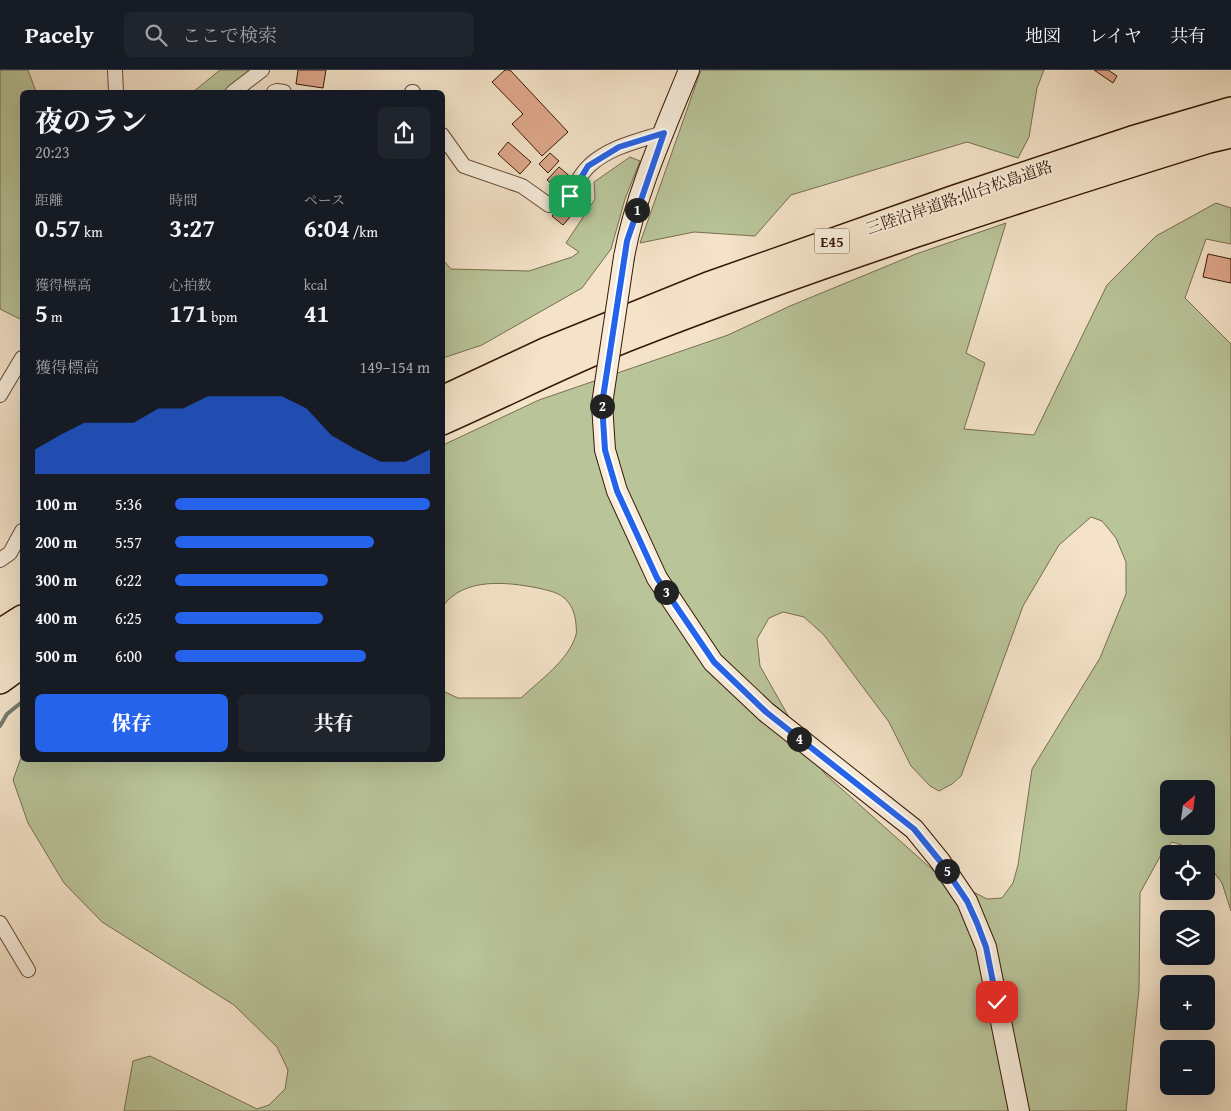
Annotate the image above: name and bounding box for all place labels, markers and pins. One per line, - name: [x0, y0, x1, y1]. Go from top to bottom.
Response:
- pin: [549, 175, 591, 217]
- pin: 1: [624, 198, 650, 222]
- pin: 2: [590, 394, 614, 418]
- pin: 3: [654, 580, 678, 604]
- pin: 4: [786, 726, 812, 752]
- pin: 5: [934, 858, 960, 884]
- pin: [976, 981, 1018, 1023]

